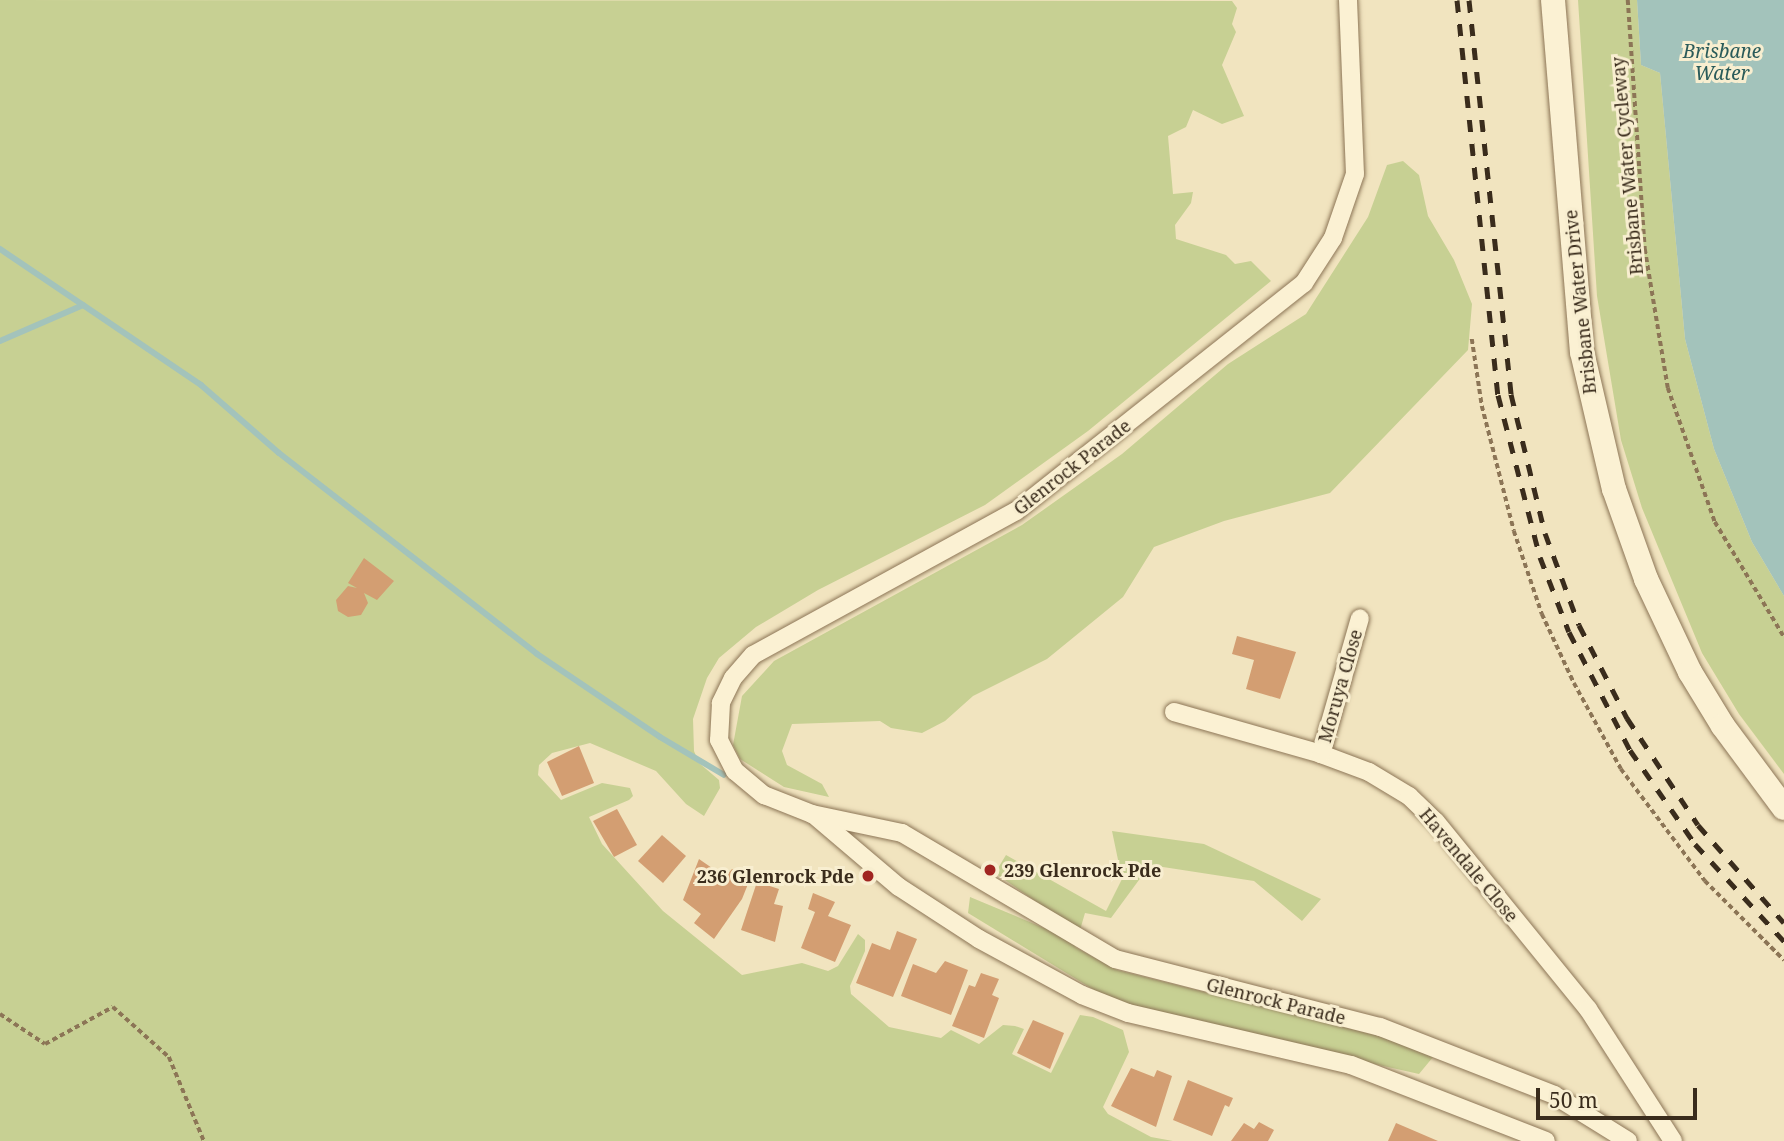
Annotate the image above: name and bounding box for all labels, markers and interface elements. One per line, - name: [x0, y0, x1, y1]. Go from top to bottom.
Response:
- water label: Brisbane Water: [1683, 41, 1761, 85]
- street label: Brisbane Water Cycleway: [1607, 56, 1647, 276]
- street label: Brisbane Water Drive: [1560, 209, 1600, 395]
- street label: Glenrock Parade: [1009, 415, 1135, 519]
- street label: Moruya Close: [1314, 627, 1366, 745]
- street label: Havendale Close: [1415, 804, 1523, 926]
- place label: 239 Glenrock Pde: [1004, 859, 1161, 881]
- marker: 239 Glenrock Pde: [982, 862, 998, 878]
- place label: 236 Glenrock Pde: [697, 865, 854, 887]
- marker: 236 Glenrock Pde: [860, 868, 876, 884]
- street label: Glenrock Parade: [1204, 973, 1348, 1029]
- scale bar: [1539, 1074, 1700, 1118]
- text: 50 m: [1549, 1086, 1598, 1114]

